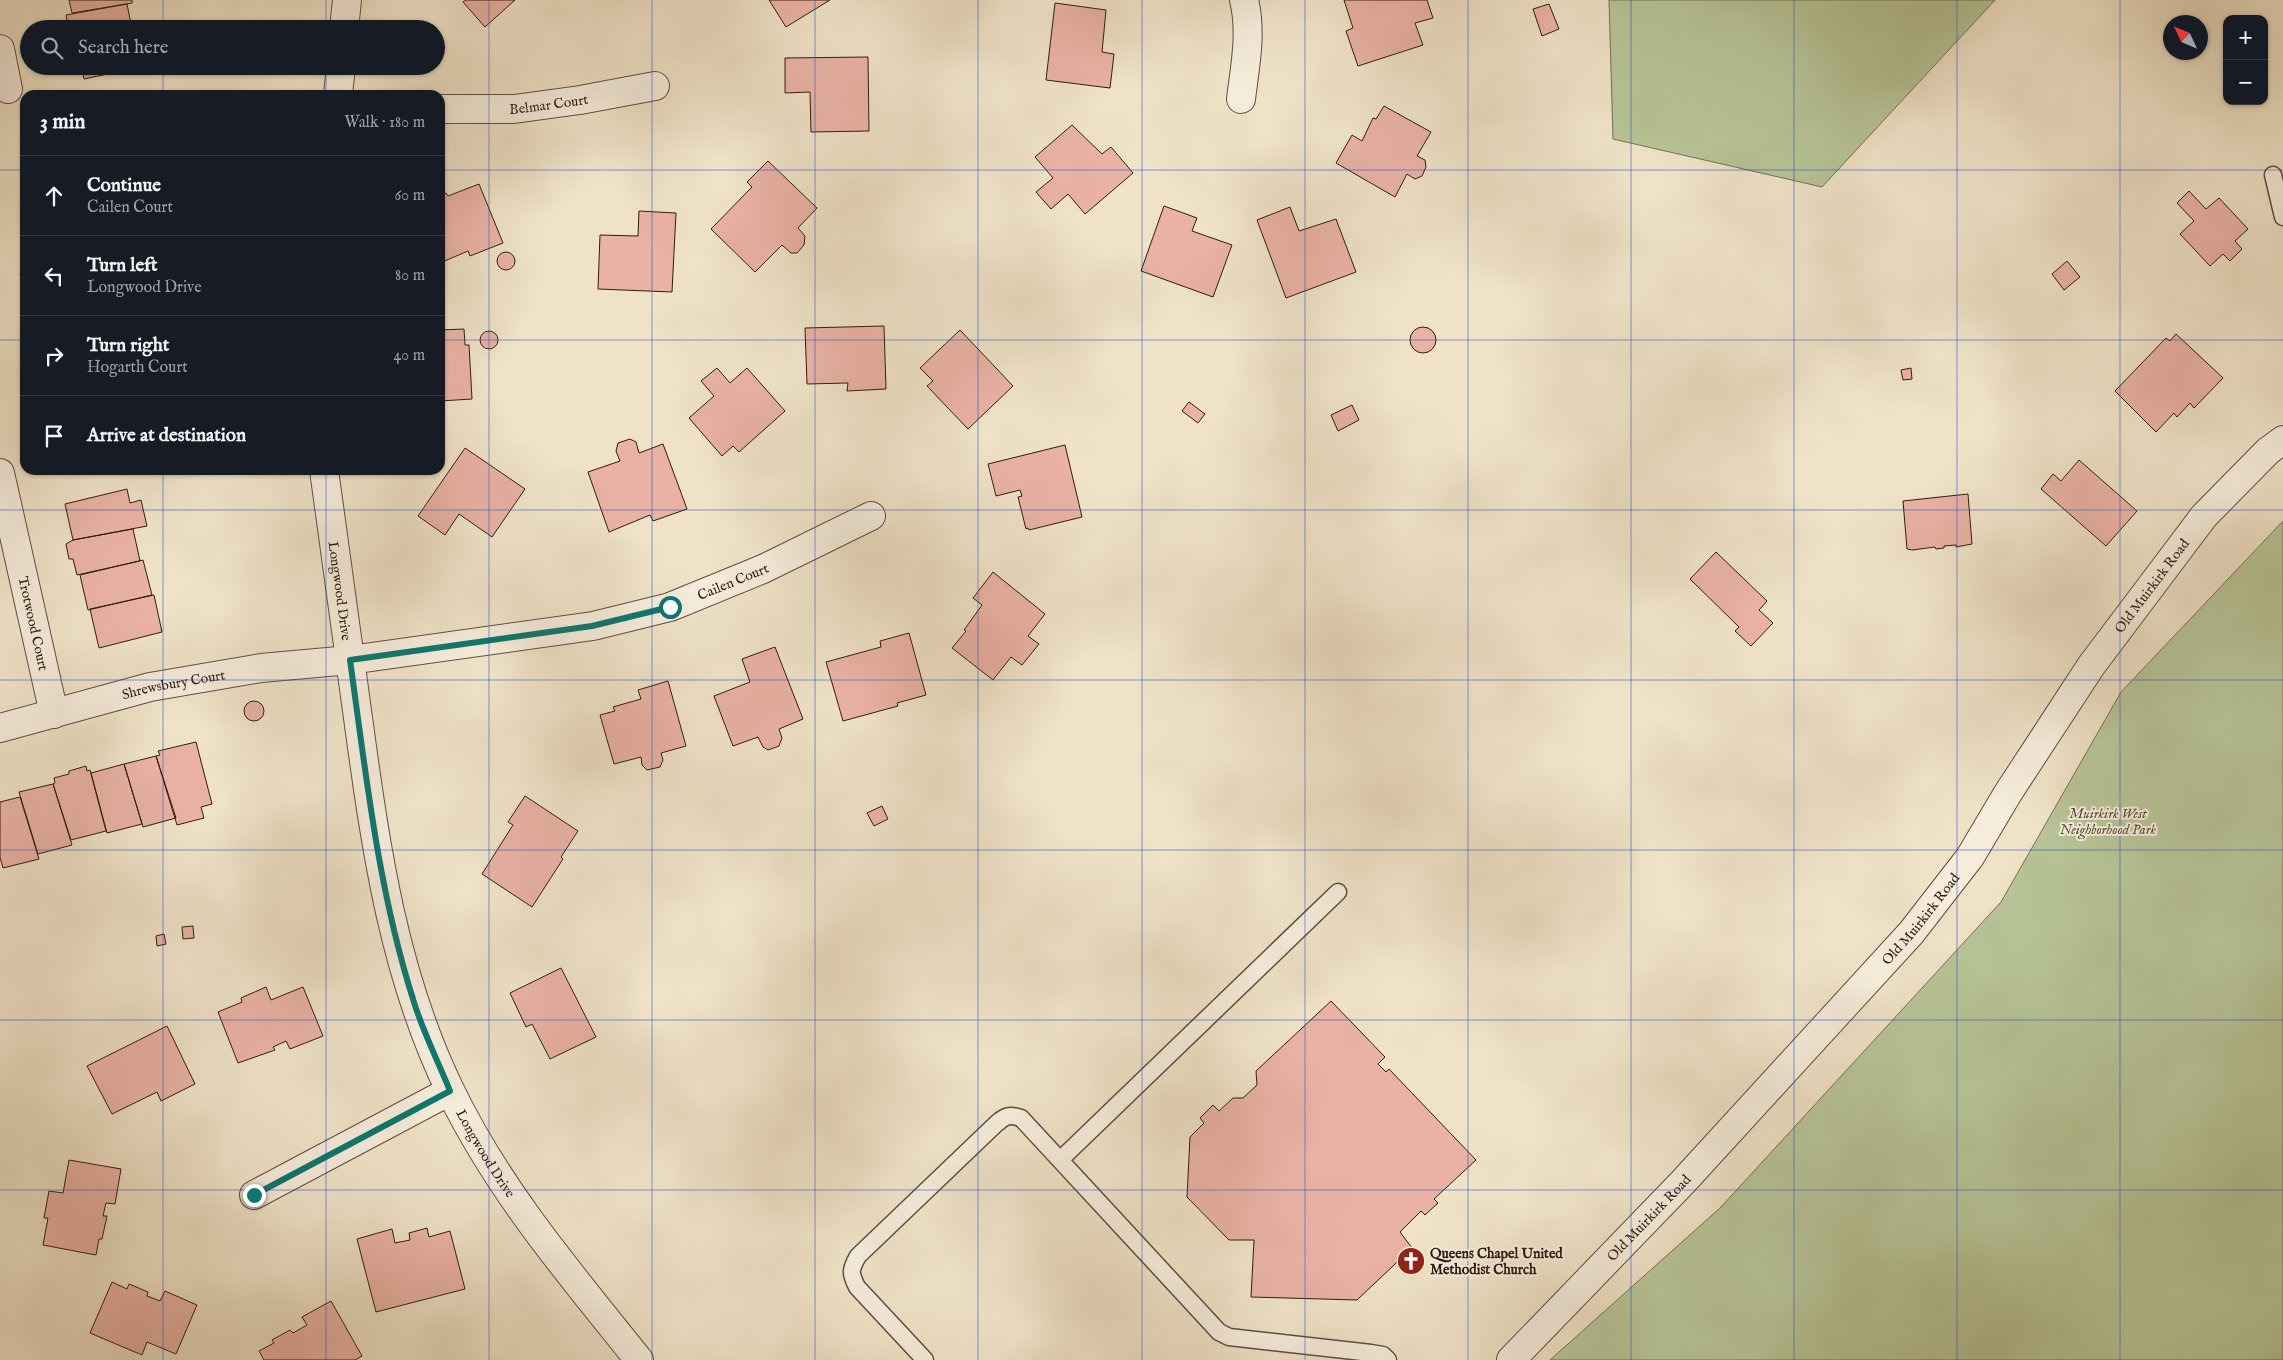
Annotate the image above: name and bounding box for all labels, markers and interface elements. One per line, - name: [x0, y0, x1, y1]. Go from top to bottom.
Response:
- north arrow: [2163, 15, 2208, 60]
- map controls: [2223, 15, 2268, 105]
- button: +: [2223, 15, 2268, 60]
- search box: [20, 20, 445, 75]
- icon: search: [38, 34, 66, 62]
- text: Search here: [78, 36, 169, 60]
- button: −: [2223, 60, 2268, 105]
- street label: Belmar Court: [509, 91, 590, 119]
- text: 3 min: [40, 109, 85, 136]
- text: Walk · 180 m: [344, 113, 425, 133]
- text: Continue: [87, 174, 161, 198]
- icon: ahead: [40, 182, 68, 210]
- text: 60 m: [395, 186, 425, 206]
- text: Cailen Court: [87, 198, 173, 218]
- text: Turn left: [87, 254, 158, 278]
- icon: left: [40, 262, 68, 290]
- text: 80 m: [395, 266, 425, 286]
- text: Longwood Drive: [87, 278, 201, 298]
- text: Turn right: [87, 334, 169, 358]
- icon: right: [40, 342, 68, 370]
- text: 40 m: [393, 346, 425, 366]
- text: Hogarth Court: [87, 358, 188, 378]
- icon: arrive: [40, 422, 68, 450]
- text: Arrive at destination: [87, 424, 246, 448]
- street label: Old Muirkirk Road: [2111, 535, 2194, 637]
- street label: Longwood Drive: [324, 540, 355, 642]
- street label: Cailen Court: [695, 560, 772, 605]
- street label: Trotwood Court: [13, 575, 52, 673]
- route start: [659, 596, 682, 619]
- street label: Shrewsbury Court: [120, 666, 227, 704]
- park label: Muirkirk West Neighborhood Park: [2060, 805, 2157, 840]
- street label: Old Muirkirk Road: [1878, 869, 1964, 969]
- street label: Longwood Drive: [451, 1107, 519, 1202]
- street label: Old Muirkirk Road: [1603, 1171, 1696, 1265]
- route end: [243, 1184, 266, 1207]
- place label: Queens Chapel United Methodist Church: [1430, 1245, 1563, 1279]
- church icon: Queens Chapel United Methodist Church: [1396, 1246, 1426, 1276]

